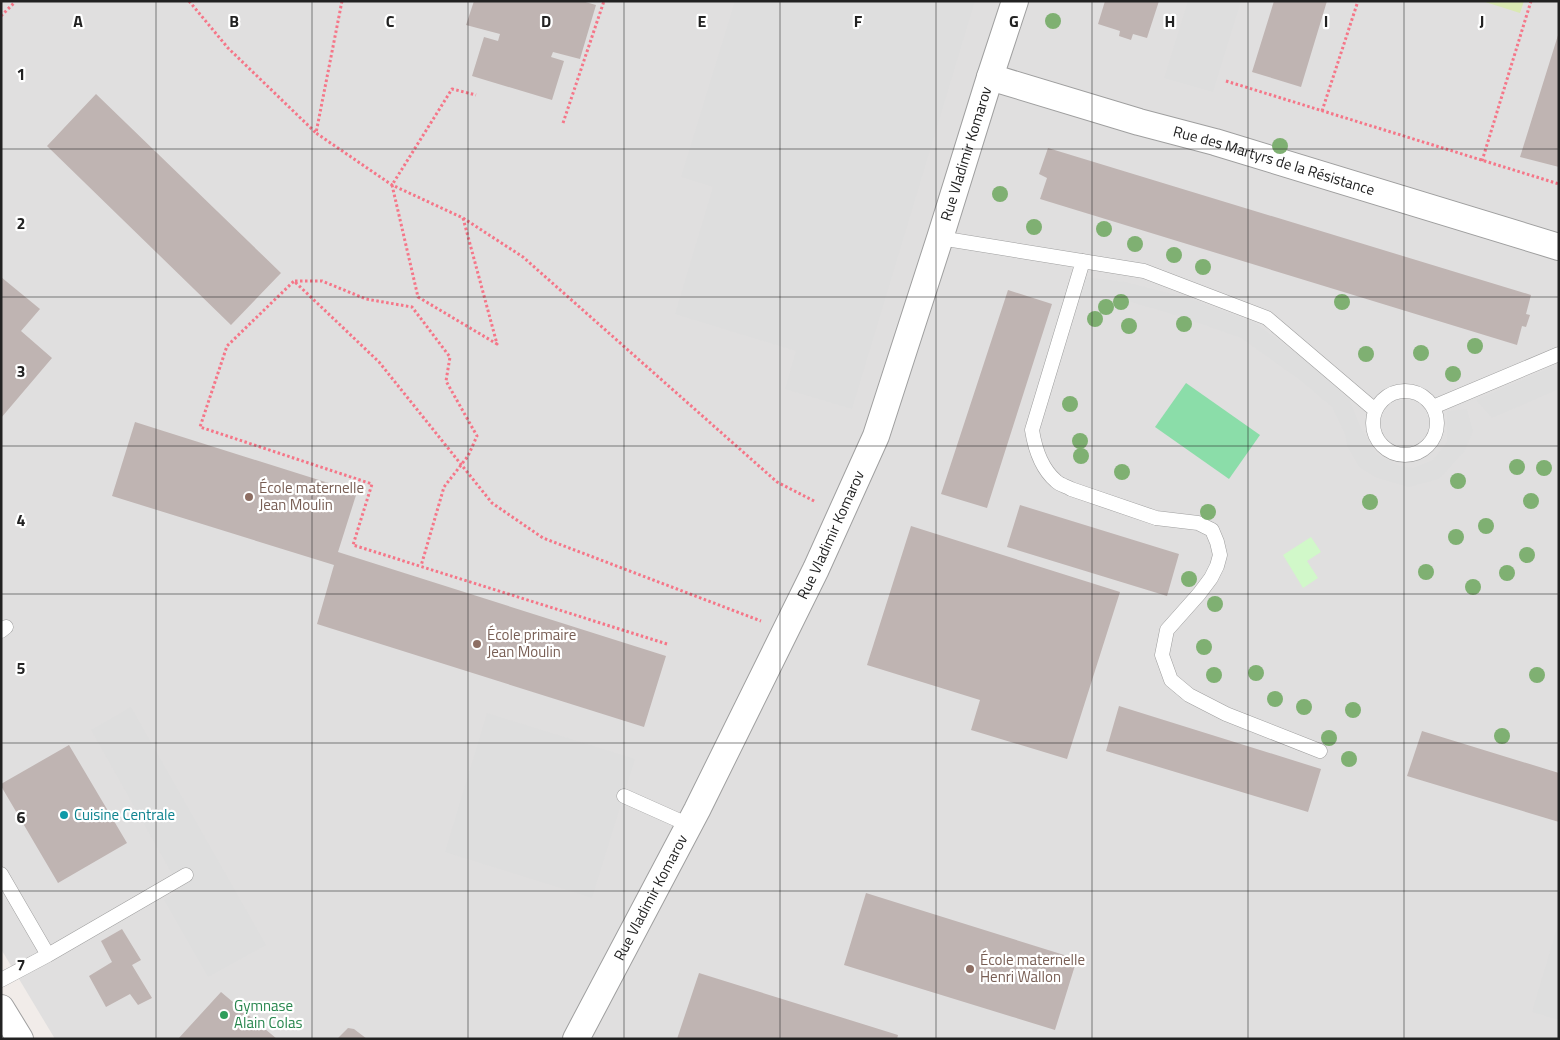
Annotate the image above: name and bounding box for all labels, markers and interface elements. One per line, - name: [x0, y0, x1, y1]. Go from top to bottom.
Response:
- text: A: [73, 9, 83, 33]
- text: B: [229, 9, 239, 33]
- text: C: [386, 9, 395, 33]
- text: D: [541, 9, 551, 33]
- text: E: [698, 9, 707, 33]
- text: F: [854, 9, 863, 33]
- text: G: [1009, 9, 1019, 33]
- text: H: [1165, 9, 1175, 33]
- text: I: [1324, 9, 1328, 33]
- text: J: [1480, 9, 1484, 33]
- text: 1: [17, 62, 25, 86]
- street label: Rue Vladimir Komarov: [934, 83, 997, 224]
- street label: Rue des Martyrs de la Résistance: [1171, 119, 1378, 201]
- text: 2: [17, 211, 25, 235]
- text: 3: [17, 359, 25, 383]
- street label: Rue Vladimir Komarov: [791, 466, 870, 603]
- place label: École maternelle Jean Moulin: [259, 476, 364, 516]
- marker: École maternelle Jean Moulin: [243, 491, 255, 503]
- text: 4: [17, 508, 26, 532]
- place label: École primaire Jean Moulin: [487, 623, 576, 663]
- marker: École primaire Jean Moulin: [471, 638, 483, 650]
- text: 5: [17, 656, 26, 680]
- place label: Cuisine Centrale: [74, 803, 175, 826]
- text: 6: [17, 805, 26, 829]
- marker: Cuisine Centrale: [58, 809, 70, 821]
- street label: Rue Vladimir Komarov: [607, 830, 693, 964]
- place label: École maternelle Henri Wallon: [980, 948, 1085, 988]
- text: 7: [17, 953, 25, 977]
- marker: École maternelle Henri Wallon: [964, 963, 976, 975]
- place label: Gymnase Alain Colas: [234, 994, 302, 1034]
- marker: Gymnase Alain Colas: [218, 1009, 230, 1021]

